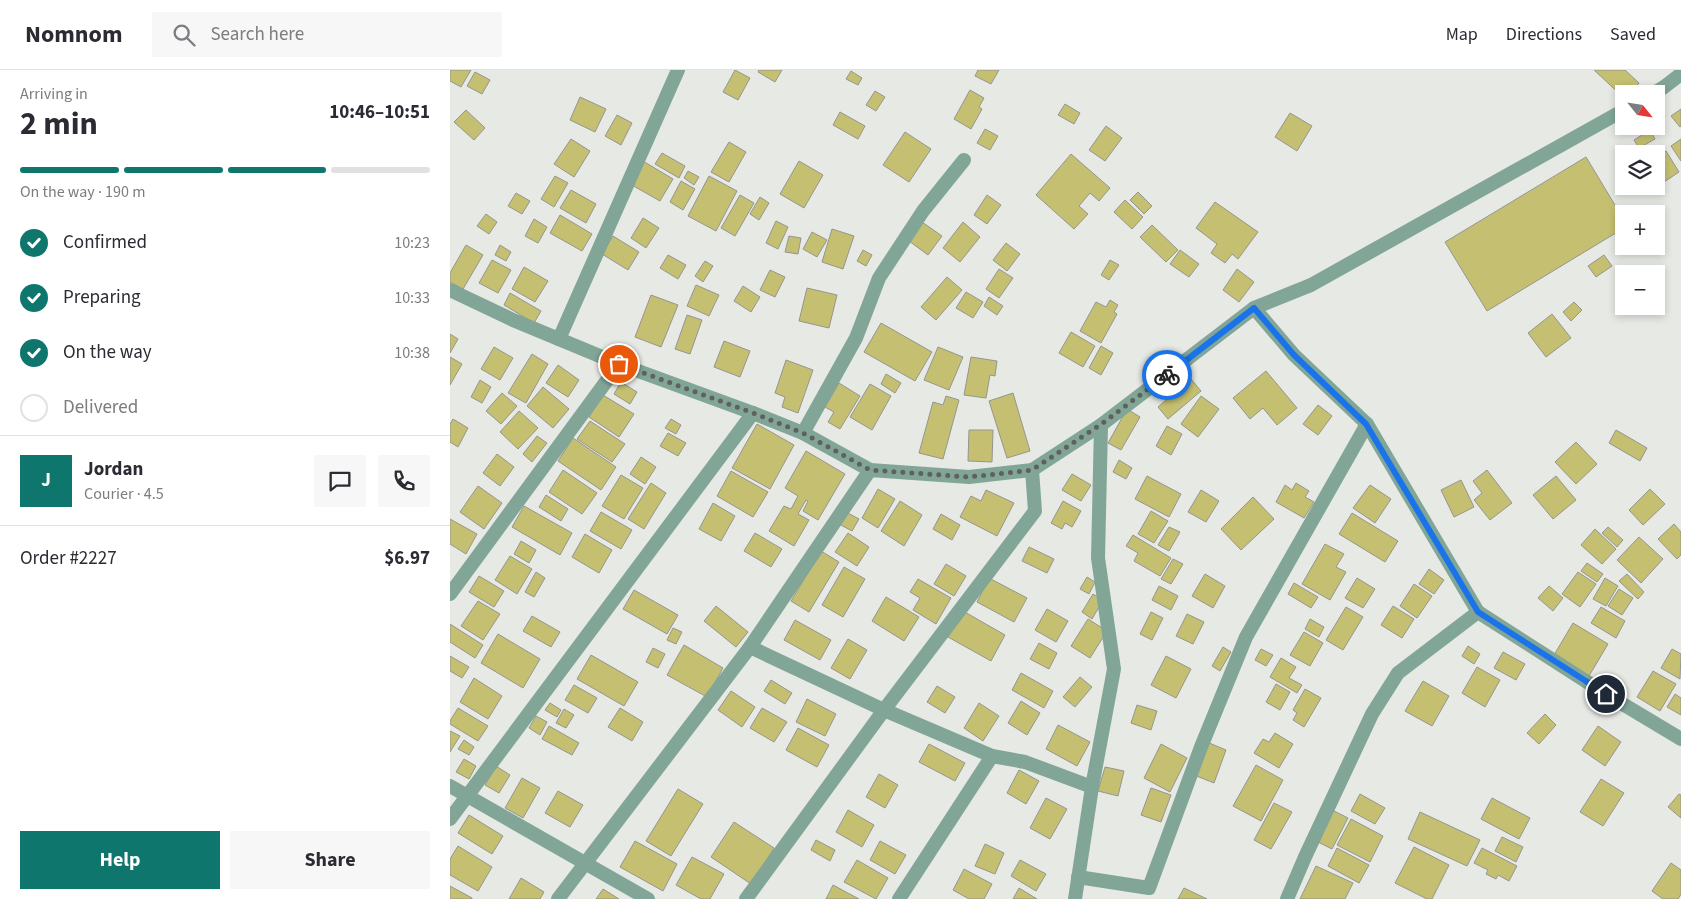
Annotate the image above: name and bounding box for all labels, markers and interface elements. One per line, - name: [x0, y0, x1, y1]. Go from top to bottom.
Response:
- search box: [152, 12, 502, 57]
- text: Nomnom: [25, 17, 122, 52]
- icon: search: [170, 21, 198, 49]
- text: Search here: [210, 21, 304, 48]
- text: Map: [1446, 22, 1478, 47]
- text: Directions: [1506, 22, 1582, 47]
- text: Saved: [1610, 22, 1656, 47]
- text: Arriving in: [20, 83, 88, 105]
- north arrow: [1615, 85, 1665, 135]
- map controls: [1615, 85, 1665, 315]
- text: 10:46–10:51: [329, 99, 430, 126]
- text: 2 min: [20, 101, 98, 147]
- button: layers: [1615, 145, 1665, 195]
- text: On the way · 190 m: [20, 181, 145, 203]
- button: +: [1615, 205, 1665, 255]
- icon: check: [20, 229, 48, 257]
- text: Confirmed: [63, 229, 147, 256]
- text: 10:23: [394, 232, 430, 254]
- button: −: [1615, 265, 1665, 315]
- icon: check: [20, 284, 48, 312]
- text: Preparing: [63, 284, 141, 311]
- text: 10:33: [394, 287, 430, 309]
- icon: check: [20, 339, 48, 367]
- text: On the way: [63, 339, 152, 366]
- text: 10:38: [394, 342, 430, 364]
- pin: [598, 343, 640, 385]
- icon: bag: [605, 350, 633, 378]
- courier: [1142, 350, 1192, 400]
- icon: bike: [1153, 361, 1181, 389]
- text: Delivered: [63, 394, 138, 421]
- button: chat: [314, 455, 366, 507]
- button: phone: [378, 455, 430, 507]
- text: Jordan: [84, 456, 143, 483]
- text: J: [41, 467, 51, 494]
- text: Courier · 4.5: [84, 483, 164, 505]
- text: Order #2227: [20, 545, 117, 572]
- text: $6.97: [384, 545, 430, 572]
- pin: [1585, 673, 1627, 715]
- icon: home: [1592, 680, 1620, 708]
- button: Help: [20, 831, 220, 889]
- button: Share: [230, 831, 430, 889]

